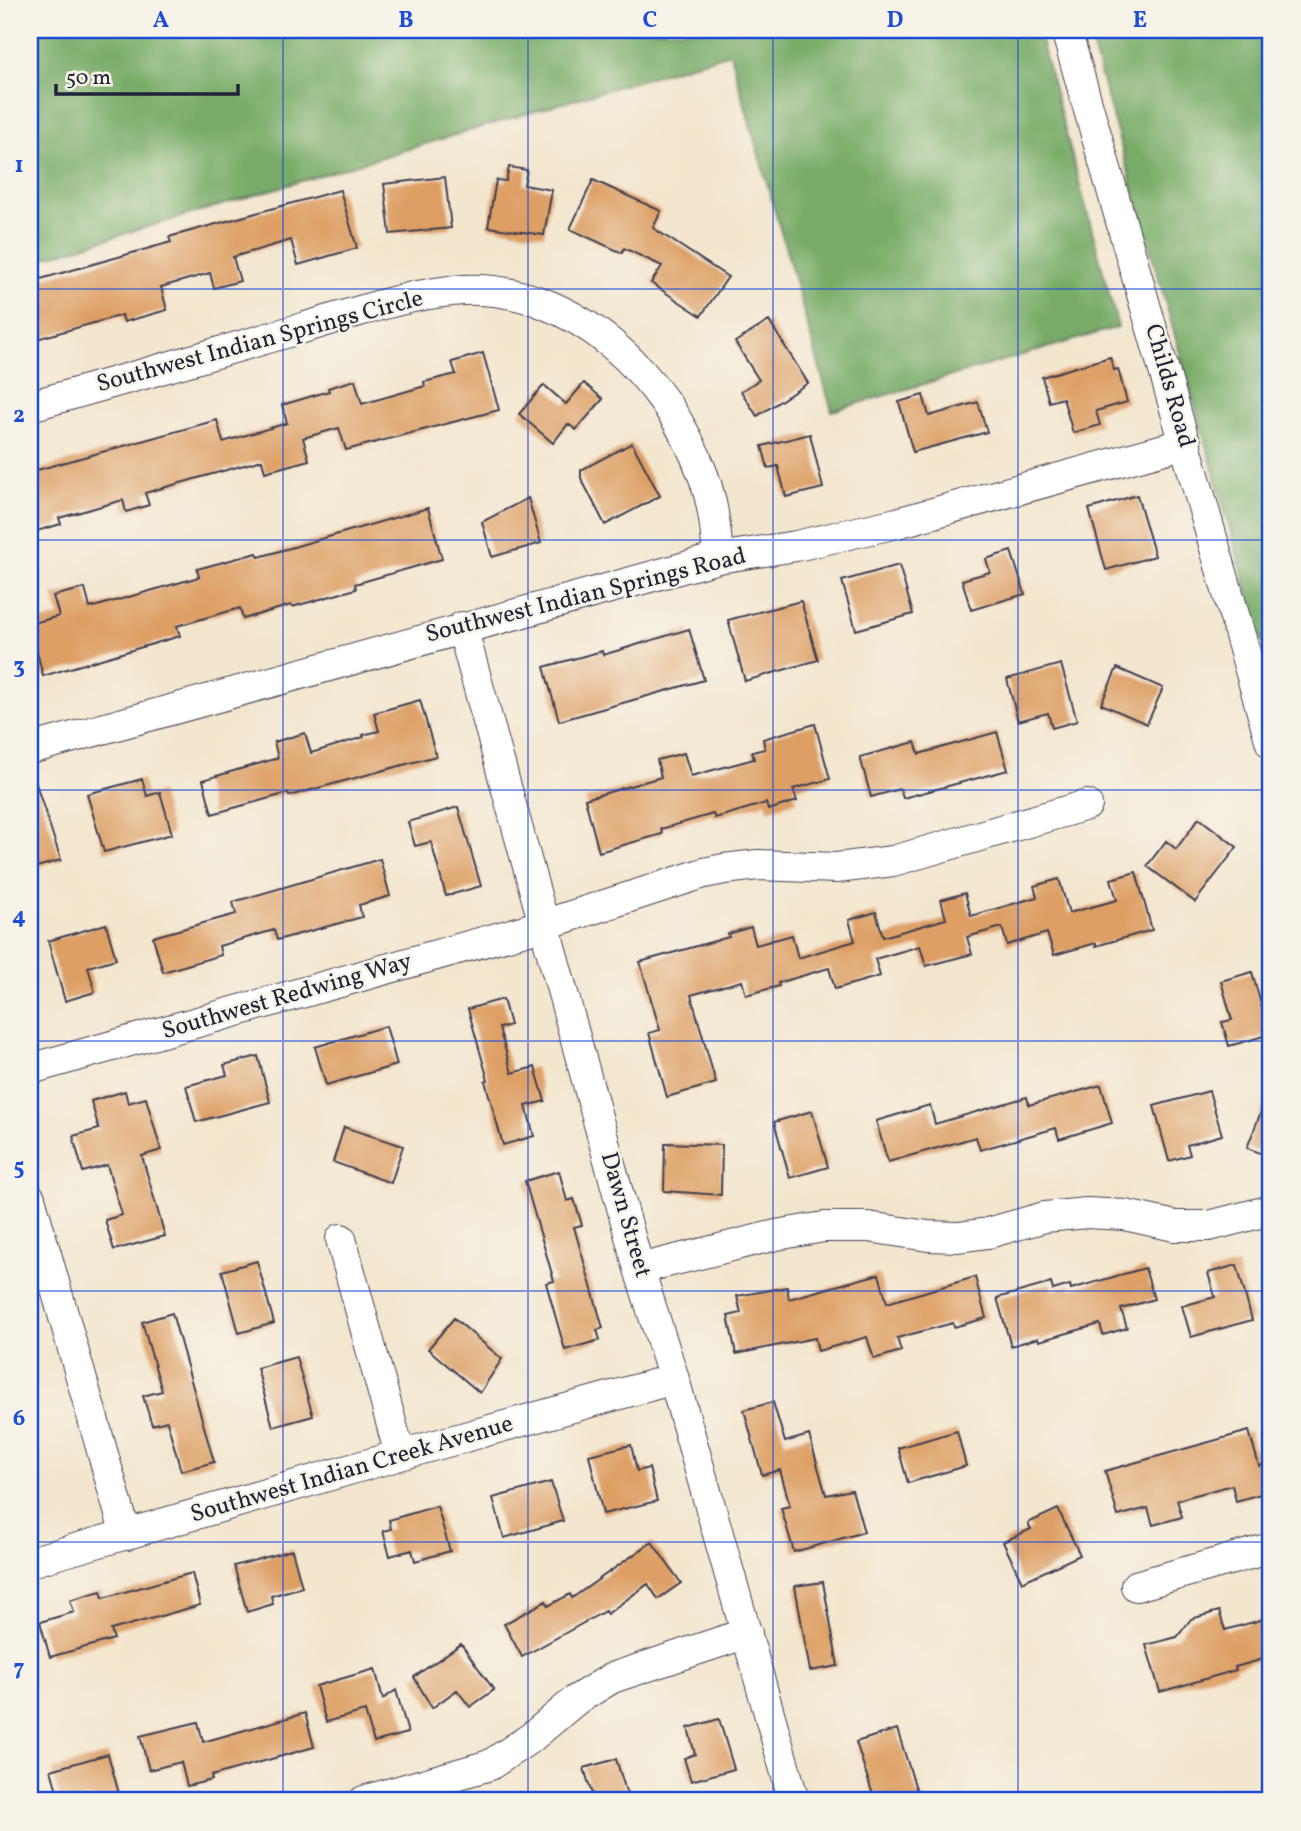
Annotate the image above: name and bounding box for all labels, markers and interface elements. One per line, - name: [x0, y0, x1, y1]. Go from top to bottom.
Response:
- text: A: [153, 5, 169, 37]
- text: B: [398, 5, 414, 37]
- text: C: [643, 5, 657, 37]
- text: D: [887, 5, 904, 37]
- text: E: [1133, 5, 1147, 37]
- scale bar: [56, 52, 238, 96]
- text: 50 m: [66, 64, 111, 93]
- text: 1: [14, 150, 24, 182]
- street label: Southwest Indian Springs Circle: [93, 282, 427, 402]
- street label: Childs Road: [1135, 320, 1203, 452]
- text: 2: [13, 400, 25, 432]
- street label: Southwest Indian Springs Road: [422, 540, 750, 652]
- text: 3: [13, 651, 25, 683]
- text: 4: [12, 901, 26, 933]
- street label: Southwest Redwing Way: [158, 945, 416, 1049]
- street label: Dawn Street: [591, 1148, 659, 1282]
- text: 5: [13, 1152, 25, 1184]
- text: 6: [13, 1403, 25, 1435]
- street label: Southwest Indian Creek Avenue: [187, 1408, 517, 1532]
- text: 7: [14, 1653, 25, 1685]

